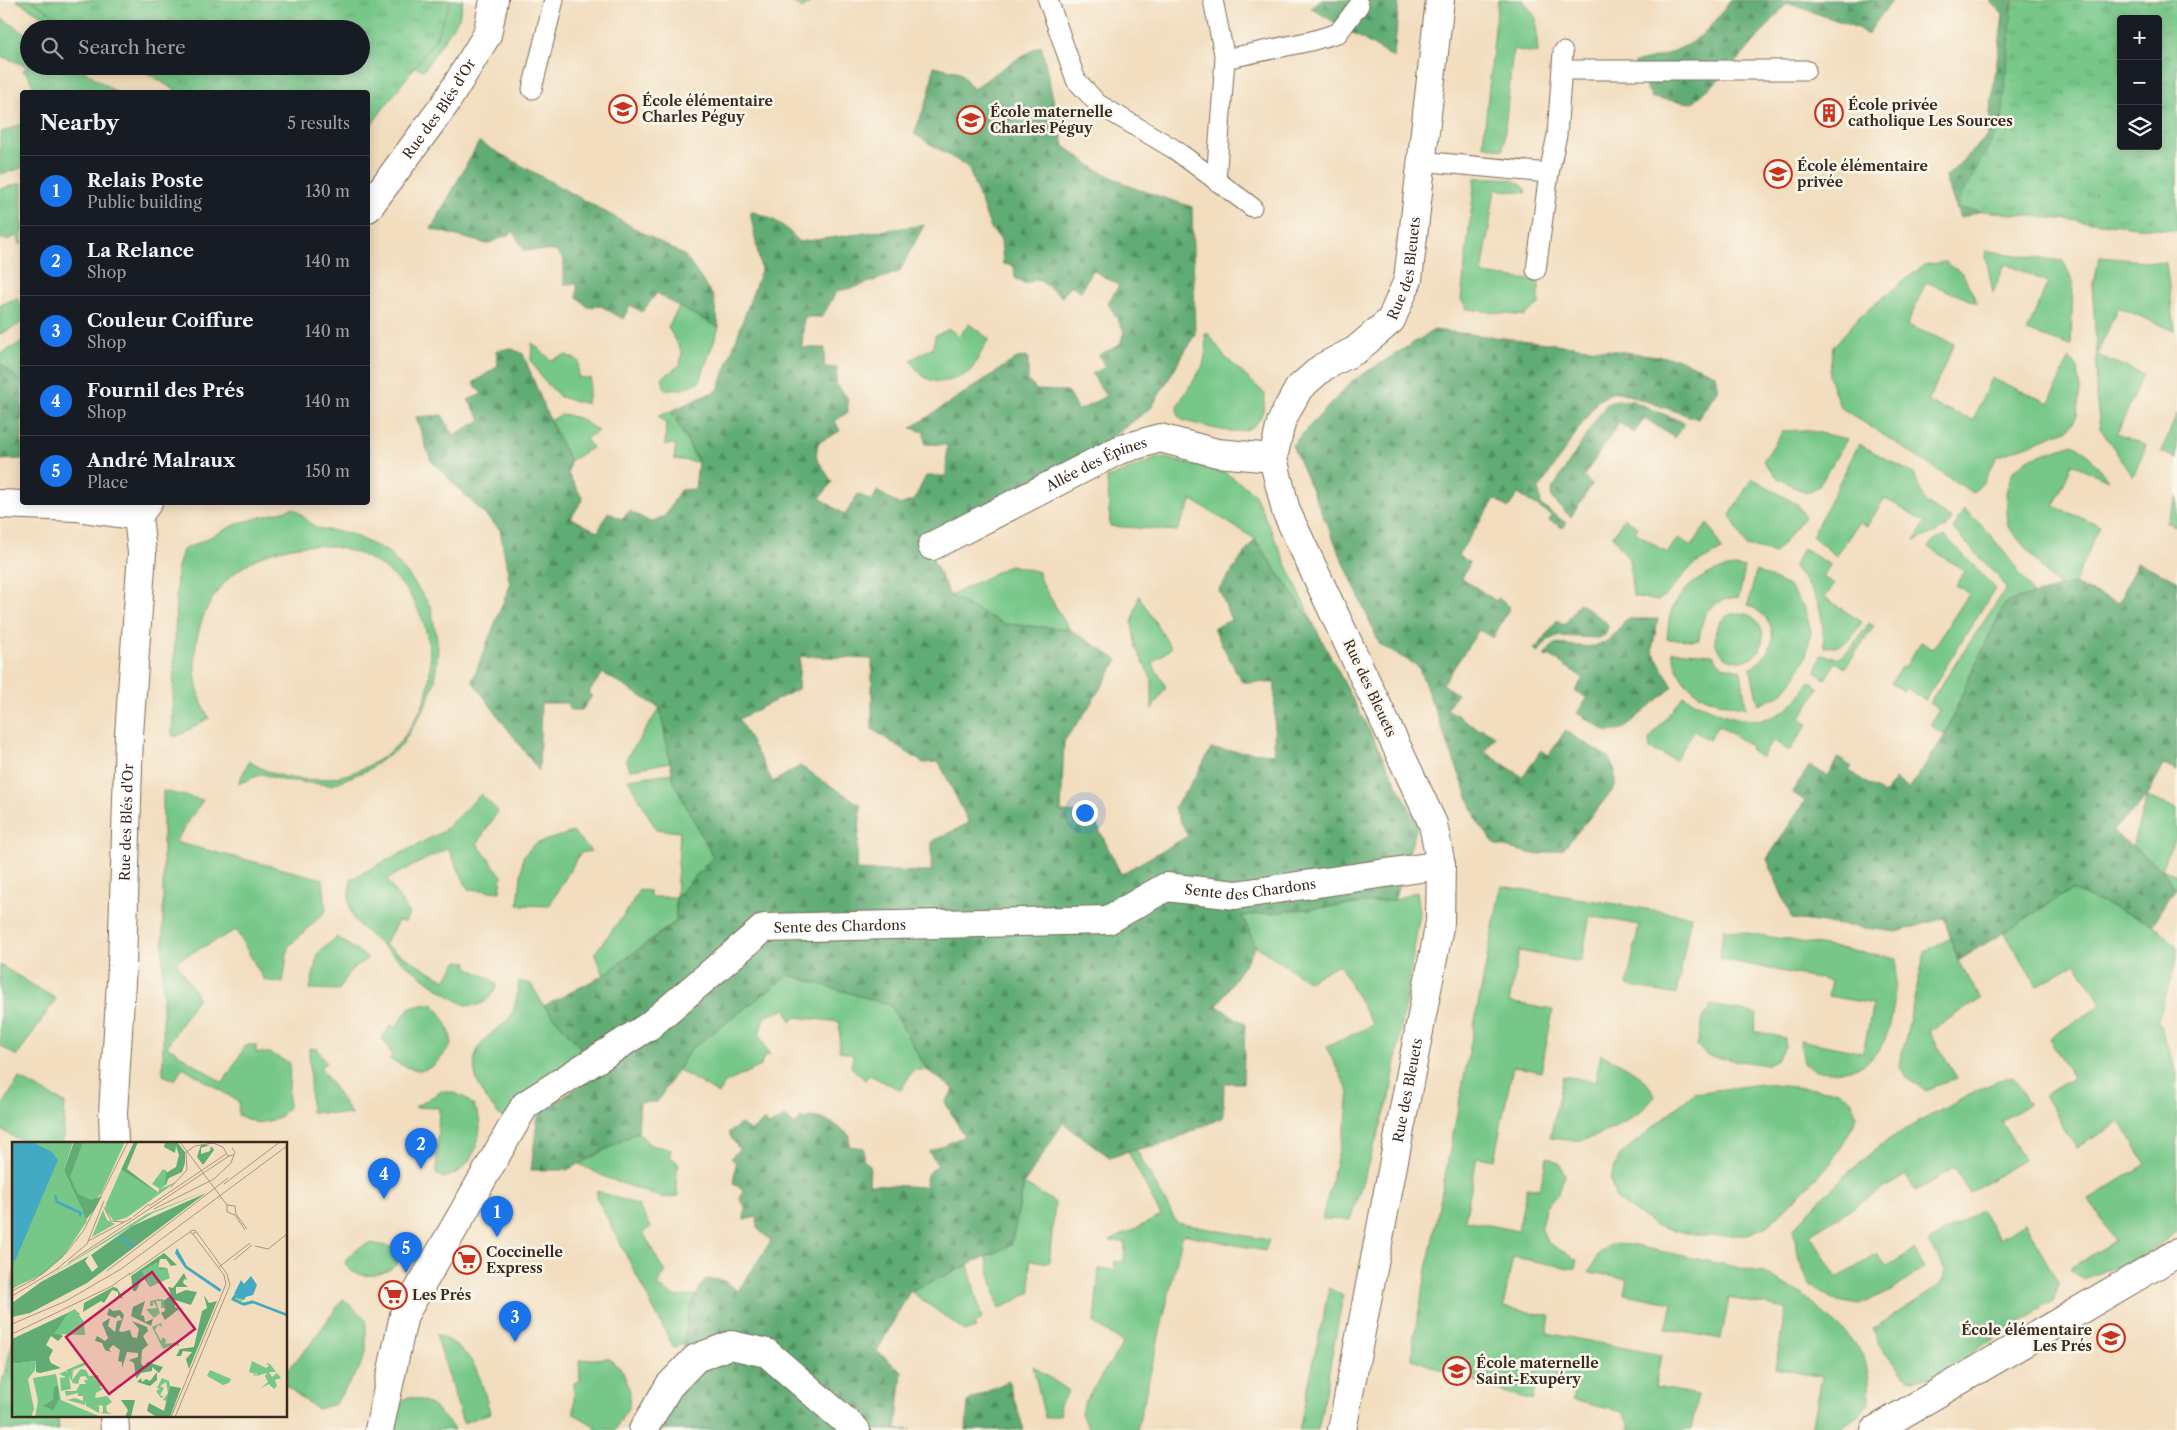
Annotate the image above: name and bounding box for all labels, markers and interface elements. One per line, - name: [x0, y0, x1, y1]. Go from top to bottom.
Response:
- map controls: [2117, 15, 2162, 150]
- button: +: [2117, 15, 2162, 60]
- search box: [20, 20, 370, 75]
- icon: search: [38, 34, 66, 62]
- text: Search here: [78, 36, 186, 59]
- street label: Rue des Blés d'Or: [398, 55, 479, 162]
- button: −: [2117, 60, 2162, 105]
- place label: École élémentaire Charles Péguy: [642, 91, 773, 126]
- school or university icon: École élémentaire Charles Péguy: [608, 94, 638, 124]
- place label: École privée catholique Les Sources: [1848, 95, 2013, 130]
- building icon: École privée catholique Les Sources: [1814, 98, 1844, 128]
- place label: École maternelle Charles Péguy: [990, 102, 1113, 137]
- school or university icon: École maternelle Charles Péguy: [956, 105, 986, 135]
- button: layers: [2117, 105, 2162, 150]
- text: Nearby: [40, 110, 119, 135]
- text: 5 results: [287, 113, 350, 133]
- place label: École élémentaire privée: [1797, 156, 1928, 191]
- school or university icon: École élémentaire privée: [1763, 159, 1793, 189]
- text: Relais Poste: [87, 169, 203, 192]
- text: 1: [52, 181, 60, 201]
- text: 130 m: [305, 181, 350, 201]
- text: Public building: [87, 192, 202, 212]
- street label: Rue des Bleuets: [1383, 216, 1424, 322]
- text: La Relance: [87, 239, 194, 262]
- text: 2: [51, 251, 61, 271]
- text: 140 m: [305, 251, 350, 271]
- text: Shop: [87, 262, 126, 282]
- text: Couleur Coiffure: [87, 309, 254, 332]
- text: 3: [51, 321, 61, 341]
- text: 140 m: [305, 321, 350, 341]
- text: Shop: [87, 332, 126, 352]
- text: Fournil des Prés: [87, 379, 244, 402]
- text: 4: [51, 391, 61, 411]
- text: 140 m: [305, 391, 350, 411]
- text: Shop: [87, 402, 126, 422]
- street label: Allée des Épines: [1042, 433, 1149, 495]
- text: André Malraux: [87, 449, 235, 472]
- text: 5: [52, 461, 60, 481]
- text: 150 m: [305, 461, 350, 481]
- text: Place: [87, 472, 128, 492]
- street label: Rue des Bleuets: [1339, 636, 1401, 740]
- street label: Rue des Blés d'Or: [116, 763, 137, 881]
- your location: [1072, 800, 1098, 826]
- street label: Sente des Chardons: [1184, 874, 1317, 904]
- street label: Sente des Chardons: [773, 916, 906, 937]
- street label: Rue des Bleuets: [1389, 1037, 1426, 1144]
- pin: 2: [405, 1128, 437, 1169]
- inset map: [12, 1142, 288, 1418]
- pin: 4: [368, 1158, 400, 1199]
- pin: 1: [481, 1196, 513, 1237]
- pin: 5: [390, 1232, 422, 1273]
- place label: Coccinelle Express: [486, 1243, 563, 1277]
- supermarket icon: Coccinelle Express: [452, 1245, 482, 1275]
- supermarket icon: Les Prés: [378, 1280, 408, 1310]
- place label: Les Prés: [412, 1286, 471, 1304]
- pin: 3: [499, 1301, 531, 1342]
- place label: École élémentaire Les Prés: [1961, 1320, 2092, 1355]
- school or university icon: École élémentaire Les Prés: [2096, 1323, 2126, 1353]
- place label: École maternelle Saint-Exupéry: [1476, 1353, 1599, 1388]
- school or university icon: École maternelle Saint-Exupéry: [1442, 1356, 1472, 1386]

